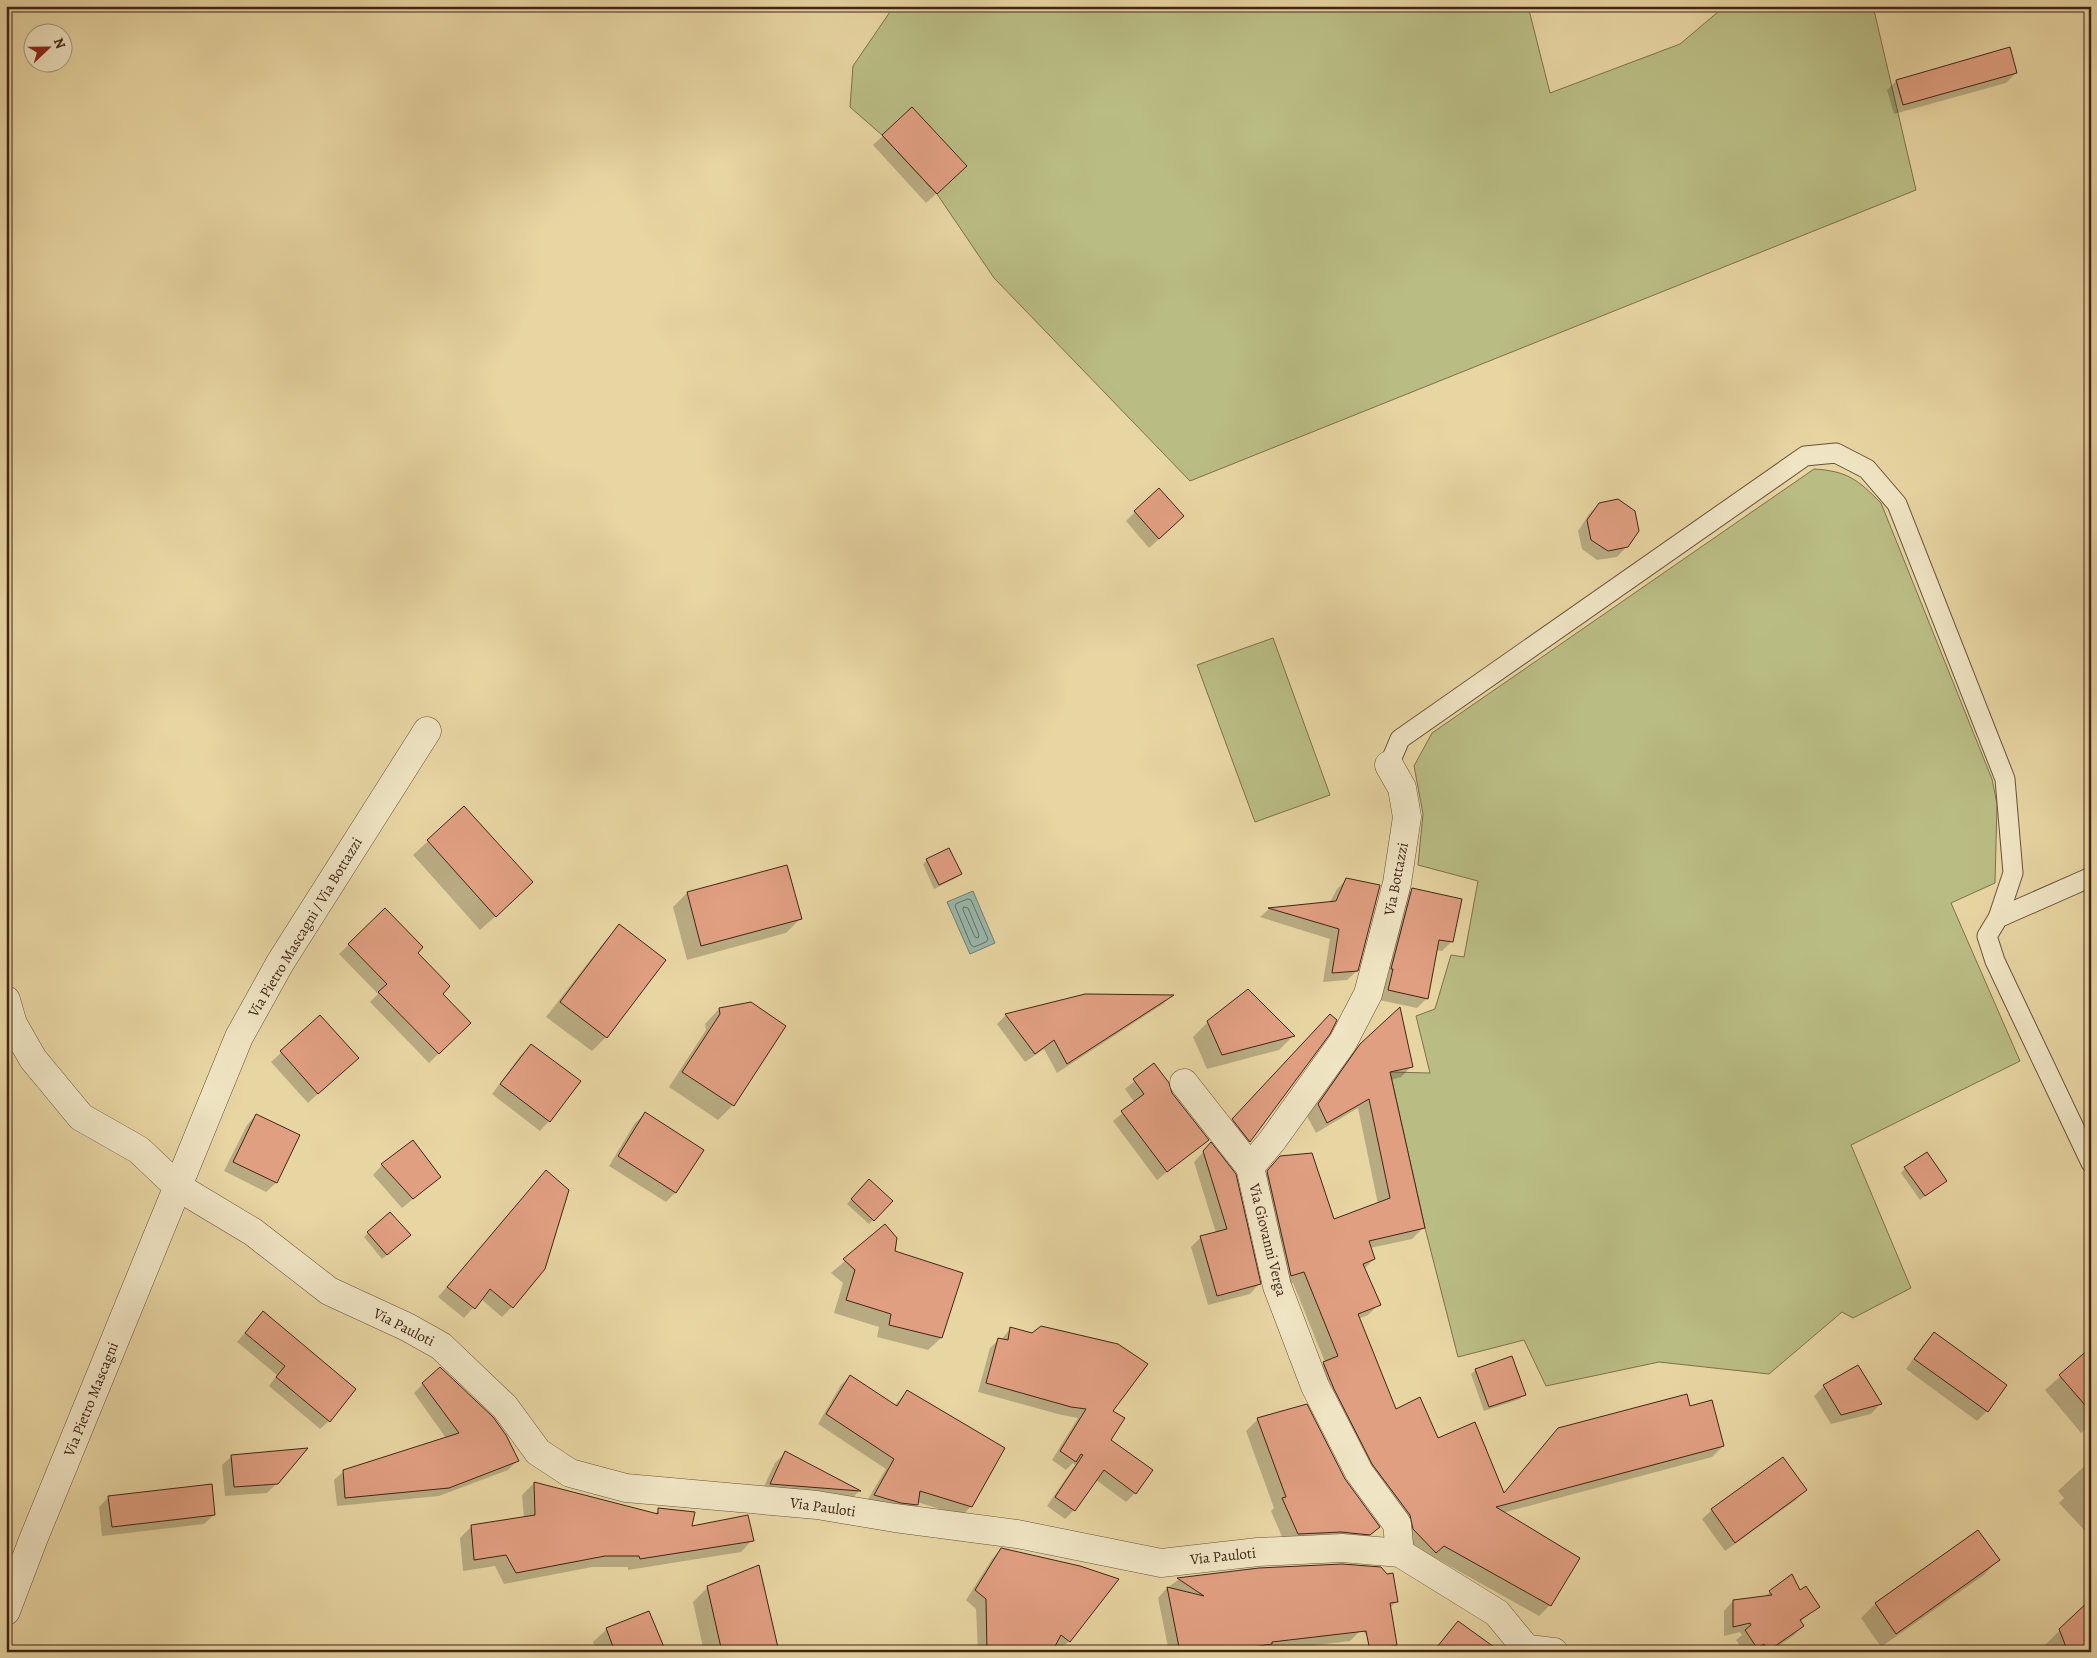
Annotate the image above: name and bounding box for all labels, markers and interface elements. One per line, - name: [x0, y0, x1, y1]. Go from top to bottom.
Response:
- north arrow: [22, 22, 72, 72]
- text: N: [49, 35, 70, 52]
- street label: Via Pietro Mascagni / Via Bottazzi: [243, 833, 367, 1021]
- street label: Via Bottazzi: [1379, 841, 1413, 918]
- street label: Via Giovanni Verga: [1244, 1180, 1292, 1299]
- street label: Via Pauloti: [369, 1303, 438, 1351]
- street label: Via Pietro Mascagni: [59, 1339, 123, 1460]
- street label: Via Pauloti: [788, 1492, 857, 1522]
- street label: Via Pauloti: [1188, 1543, 1257, 1570]

